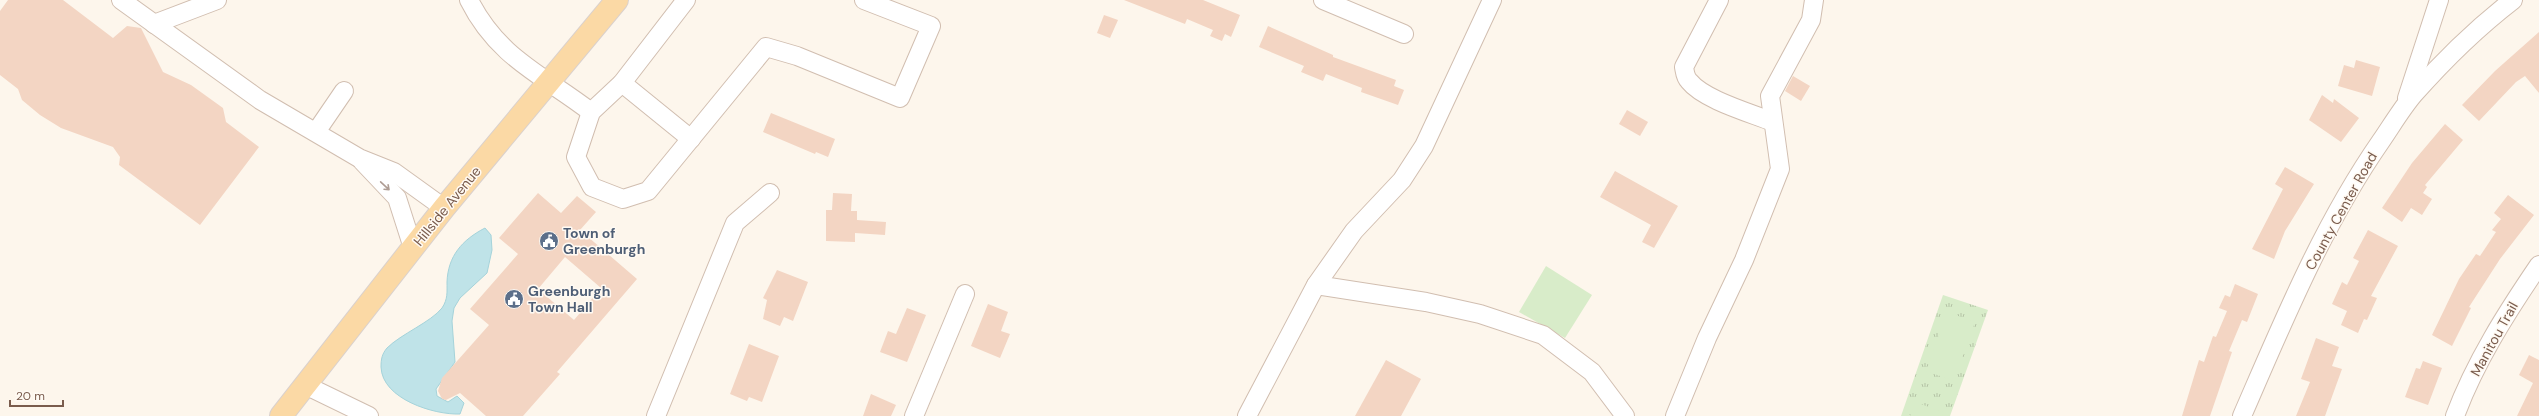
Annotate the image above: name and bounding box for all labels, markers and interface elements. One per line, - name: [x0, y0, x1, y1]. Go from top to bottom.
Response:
- street label: County Center Road: [2301, 149, 2381, 273]
- street label: Hillside Avenue: [409, 162, 485, 250]
- one-way arrow: [380, 182, 390, 191]
- place label: Town of Greenburgh: [563, 224, 645, 258]
- public building icon: Town of Greenburgh: [538, 230, 560, 252]
- place label: Greenburgh Town Hall: [528, 282, 610, 316]
- public building icon: Greenburgh Town Hall: [503, 288, 525, 310]
- street label: Manitou Trail: [2466, 299, 2522, 379]
- scale bar: [10, 382, 63, 408]
- text: 20 m: [16, 388, 45, 404]

